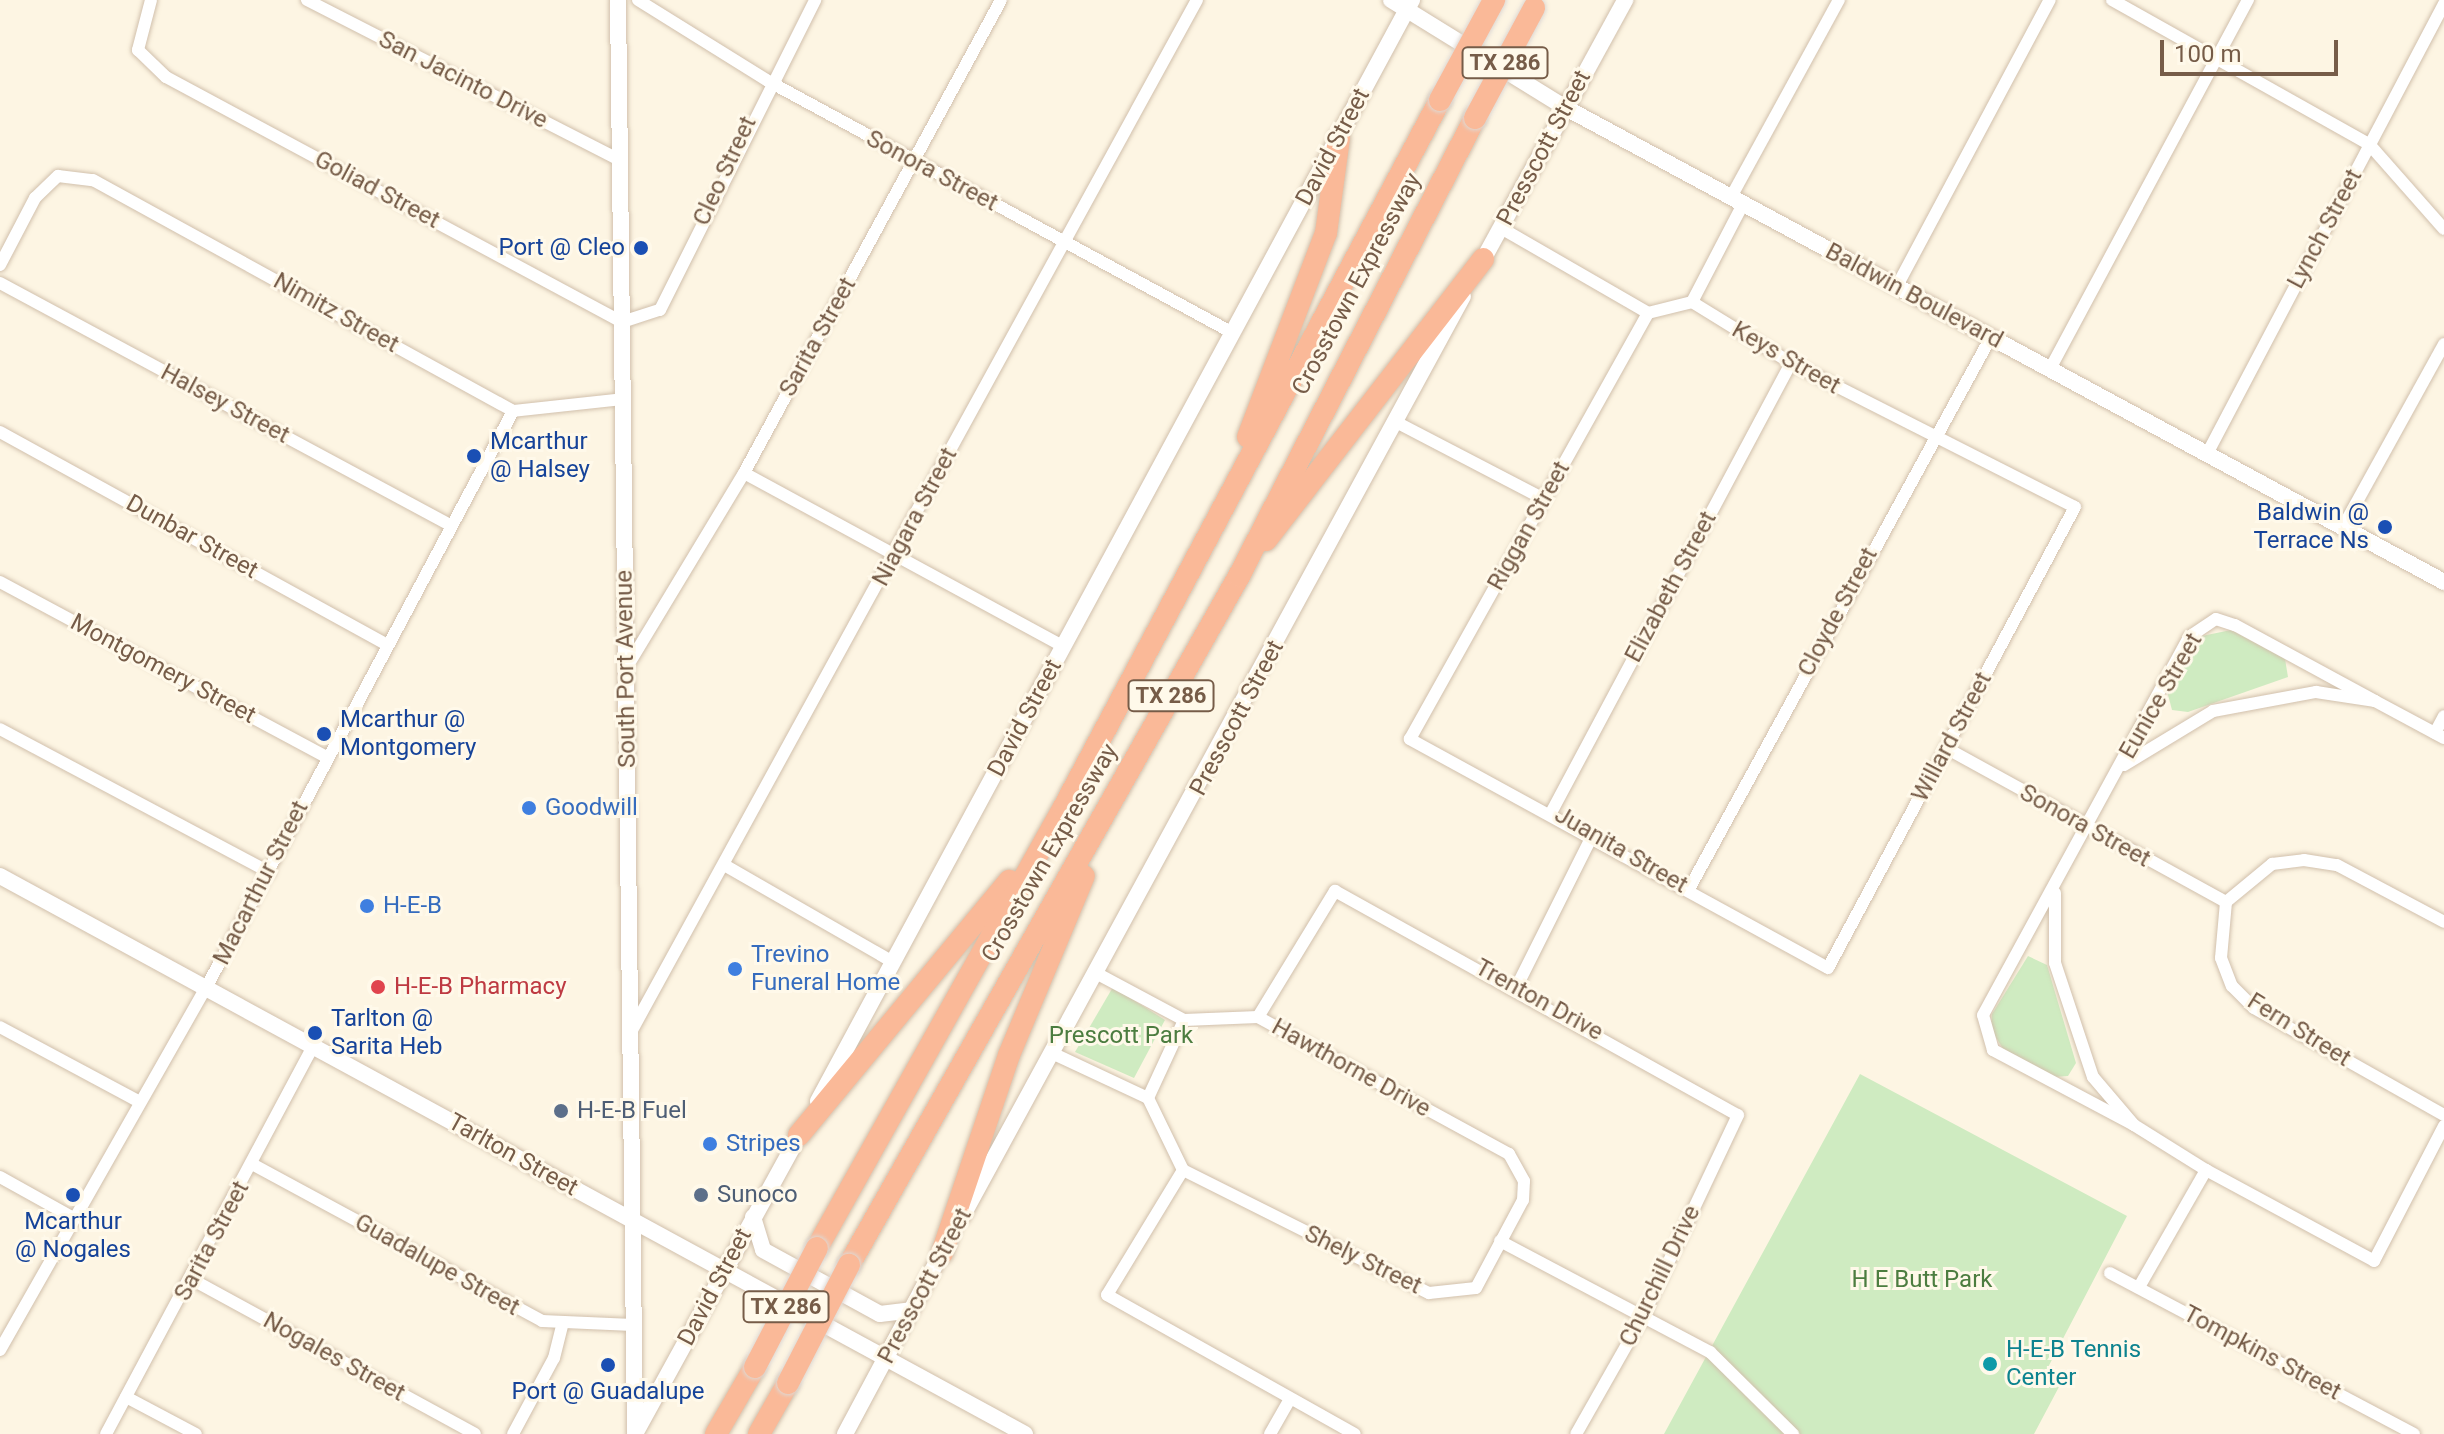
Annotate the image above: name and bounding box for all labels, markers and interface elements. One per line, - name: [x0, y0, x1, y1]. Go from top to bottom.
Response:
- scale bar: [2164, 24, 2342, 74]
- street label: San Jacinto Drive: [374, 25, 552, 135]
- text: 100 m: [2174, 40, 2241, 68]
- road number: TX 286: [1461, 45, 1549, 81]
- street label: Presscott Street: [1491, 65, 1597, 231]
- street label: David Street: [1290, 83, 1376, 211]
- street label: Cleo Street: [687, 112, 763, 230]
- street label: Sonora Street: [861, 124, 1003, 218]
- street label: Goliad Street: [310, 145, 444, 235]
- street label: Lynch Street: [2282, 164, 2368, 294]
- street label: Crosstown Expressway: [1286, 168, 1428, 400]
- place label: Port @ Cleo: [498, 234, 625, 262]
- street label: Baldwin Boulevard: [1820, 237, 2008, 355]
- marker: Port @ Cleo: [632, 239, 650, 257]
- street label: Nimitz Street: [268, 267, 404, 359]
- street label: Sarita Street: [774, 273, 862, 401]
- street label: Keys Street: [1727, 315, 1845, 401]
- street label: Halsey Street: [156, 358, 294, 450]
- place label: Mcarthur @ Halsey: [490, 428, 590, 484]
- street label: Niagara Street: [866, 443, 964, 591]
- marker: Mcarthur @ Halsey: [465, 447, 483, 465]
- street label: Riggan Street: [1482, 456, 1576, 596]
- street label: Dunbar Street: [121, 489, 263, 585]
- place label: Baldwin @ Terrace Ns: [2254, 499, 2369, 555]
- street label: Elizabeth Street: [1619, 507, 1723, 667]
- marker: Baldwin @ Terrace Ns: [2376, 518, 2394, 536]
- street label: Cloyde Street: [1792, 543, 1884, 681]
- street label: South Port Avenue: [610, 570, 642, 768]
- street label: Montgomery Street: [65, 608, 261, 730]
- street label: Eunice Street: [2113, 628, 2209, 764]
- street label: Presscott Street: [1184, 635, 1290, 801]
- street label: David Street: [982, 654, 1068, 782]
- street label: Willard Street: [1906, 667, 1998, 807]
- road number: TX 286: [1127, 678, 1215, 714]
- place label: Mcarthur @ Montgomery: [340, 706, 476, 762]
- marker: Mcarthur @ Montgomery: [315, 725, 333, 743]
- street label: Crosstown Expressway: [976, 739, 1124, 967]
- street label: Sonora Street: [2015, 778, 2155, 874]
- place label: Goodwill: [545, 794, 638, 822]
- street label: Macarthur Street: [207, 796, 315, 970]
- marker: Goodwill: [520, 799, 538, 817]
- street label: Juanita Street: [1549, 800, 1693, 900]
- place label: H-E-B: [383, 892, 442, 920]
- marker: H-E-B: [358, 897, 376, 915]
- place label: Trevino Funeral Home: [751, 941, 900, 997]
- street label: Trenton Drive: [1470, 953, 1608, 1047]
- marker: Trevino Funeral Home: [726, 960, 744, 978]
- place label: H-E-B Pharmacy: [394, 973, 566, 1001]
- marker: H-E-B Pharmacy: [369, 978, 387, 996]
- street label: Fern Street: [2242, 987, 2356, 1073]
- place label: Tarlton @ Sarita Heb: [331, 1005, 442, 1061]
- street label: Hawthorne Drive: [1267, 1013, 1435, 1123]
- park label: Prescott Park: [1049, 1022, 1193, 1050]
- marker: Tarlton @ Sarita Heb: [306, 1024, 324, 1042]
- place label: H-E-B Fuel: [577, 1097, 687, 1125]
- marker: H-E-B Fuel: [552, 1102, 570, 1120]
- street label: Tarlton Street: [443, 1108, 583, 1202]
- place label: Stripes: [726, 1130, 801, 1158]
- marker: Stripes: [701, 1135, 719, 1153]
- street label: Sarita Street: [168, 1176, 256, 1306]
- place label: Sunoco: [717, 1181, 798, 1209]
- marker: Mcarthur @ Nogales: [64, 1186, 82, 1204]
- marker: Sunoco: [692, 1186, 710, 1204]
- street label: Churchill Drive: [1613, 1201, 1707, 1351]
- street label: Presscott Street: [872, 1203, 978, 1369]
- place label: Mcarthur @ Nogales: [15, 1208, 131, 1264]
- street label: Guadalupe Street: [350, 1208, 524, 1322]
- street label: Shely Street: [1300, 1219, 1426, 1301]
- street label: David Street: [672, 1223, 758, 1351]
- park label: H E Butt Park: [1852, 1266, 1992, 1294]
- road number: TX 286: [742, 1289, 830, 1325]
- street label: Tompkins Street: [2178, 1299, 2346, 1407]
- street label: Nogales Street: [258, 1306, 410, 1408]
- place label: H-E-B Tennis Center: [2006, 1336, 2142, 1392]
- marker: H-E-B Tennis Center: [1981, 1355, 1999, 1373]
- marker: Port @ Guadalupe: [599, 1356, 617, 1374]
- place label: Port @ Guadalupe: [511, 1378, 705, 1406]

